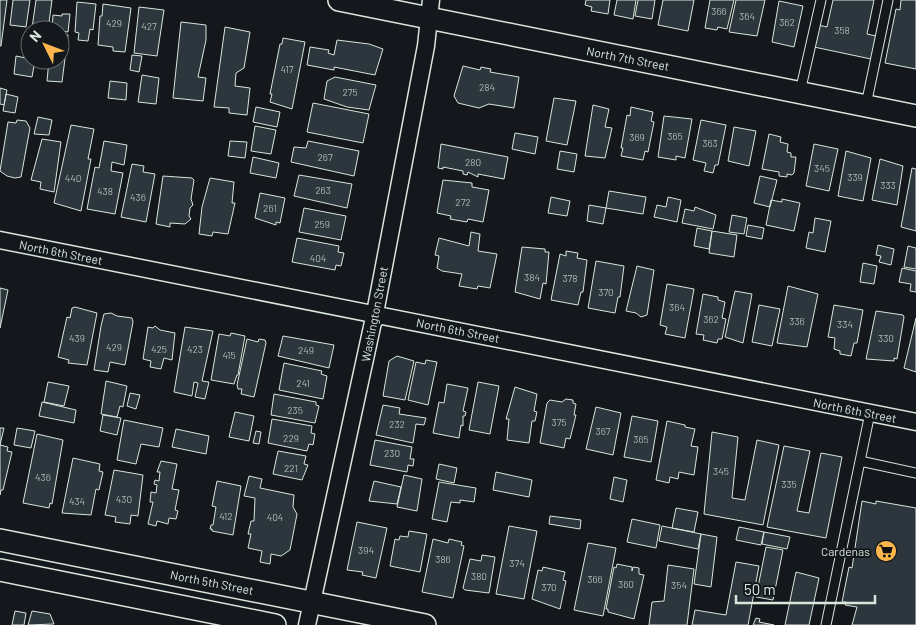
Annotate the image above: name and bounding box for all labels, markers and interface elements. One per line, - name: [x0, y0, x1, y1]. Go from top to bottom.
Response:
- house number: 366: [711, 5, 727, 17]
- house number: 364: [739, 10, 755, 22]
- house number: 362: [779, 16, 795, 28]
- house number: 429: [106, 17, 122, 29]
- north arrow: [20, 20, 70, 70]
- house number: 427: [141, 20, 157, 32]
- house number: 358: [834, 24, 850, 36]
- text: N: [26, 27, 44, 45]
- street label: North 7th Street: [585, 43, 671, 73]
- house number: 417: [281, 63, 294, 75]
- house number: 284: [479, 81, 495, 93]
- house number: 275: [342, 86, 358, 98]
- house number: 365: [667, 130, 683, 142]
- house number: 369: [629, 131, 645, 143]
- house number: 363: [702, 137, 718, 149]
- house number: 267: [317, 151, 333, 163]
- house number: 280: [465, 156, 481, 168]
- house number: 345: [814, 162, 830, 174]
- house number: 339: [847, 171, 863, 183]
- house number: 440: [65, 172, 81, 184]
- house number: 333: [880, 179, 896, 191]
- house number: 263: [315, 184, 331, 196]
- house number: 438: [97, 185, 113, 197]
- house number: 436: [130, 191, 146, 203]
- house number: 272: [455, 196, 471, 208]
- house number: 261: [263, 202, 277, 214]
- house number: 259: [314, 218, 330, 230]
- street label: North 6th Street: [18, 237, 104, 267]
- house number: 404: [310, 252, 326, 264]
- street label: Washington Street: [358, 265, 390, 363]
- house number: 384: [524, 271, 540, 283]
- house number: 378: [562, 272, 578, 284]
- house number: 370: [598, 286, 614, 298]
- house number: 364: [669, 301, 685, 313]
- house number: 362: [703, 313, 719, 325]
- street label: North 6th Street: [415, 315, 501, 345]
- house number: 336: [789, 315, 805, 327]
- house number: 334: [837, 318, 853, 330]
- house number: 439: [69, 332, 85, 344]
- house number: 330: [878, 332, 894, 344]
- house number: 429: [106, 341, 122, 353]
- house number: 425: [151, 343, 167, 355]
- house number: 423: [187, 343, 203, 355]
- house number: 249: [298, 344, 314, 356]
- house number: 415: [222, 349, 236, 361]
- house number: 241: [296, 377, 310, 389]
- street label: North 6th Street: [812, 395, 898, 425]
- house number: 235: [287, 404, 303, 416]
- house number: 375: [551, 416, 567, 428]
- house number: 232: [389, 418, 405, 430]
- house number: 367: [595, 425, 611, 437]
- house number: 229: [283, 432, 299, 444]
- house number: 365: [633, 433, 649, 445]
- house number: 230: [384, 447, 400, 459]
- house number: 221: [284, 462, 298, 474]
- house number: 345: [713, 465, 729, 477]
- house number: 436: [35, 471, 51, 483]
- house number: 335: [781, 478, 797, 490]
- house number: 430: [116, 493, 132, 505]
- house number: 434: [69, 495, 85, 507]
- house number: 412: [219, 510, 233, 522]
- house number: 404: [267, 511, 283, 523]
- supermarket icon: Cardenas: [874, 539, 898, 563]
- house number: 394: [358, 544, 374, 556]
- place label: Cardenas: [821, 544, 870, 558]
- house number: 386: [435, 553, 451, 565]
- house number: 374: [509, 557, 525, 569]
- street label: North 5th Street: [169, 567, 255, 597]
- house number: 380: [471, 570, 487, 582]
- scale bar: [736, 572, 875, 604]
- house number: 366: [587, 573, 603, 585]
- house number: 360: [618, 578, 634, 590]
- house number: 354: [671, 579, 687, 591]
- text: 50 m: [744, 580, 776, 598]
- house number: 370: [541, 581, 557, 593]

